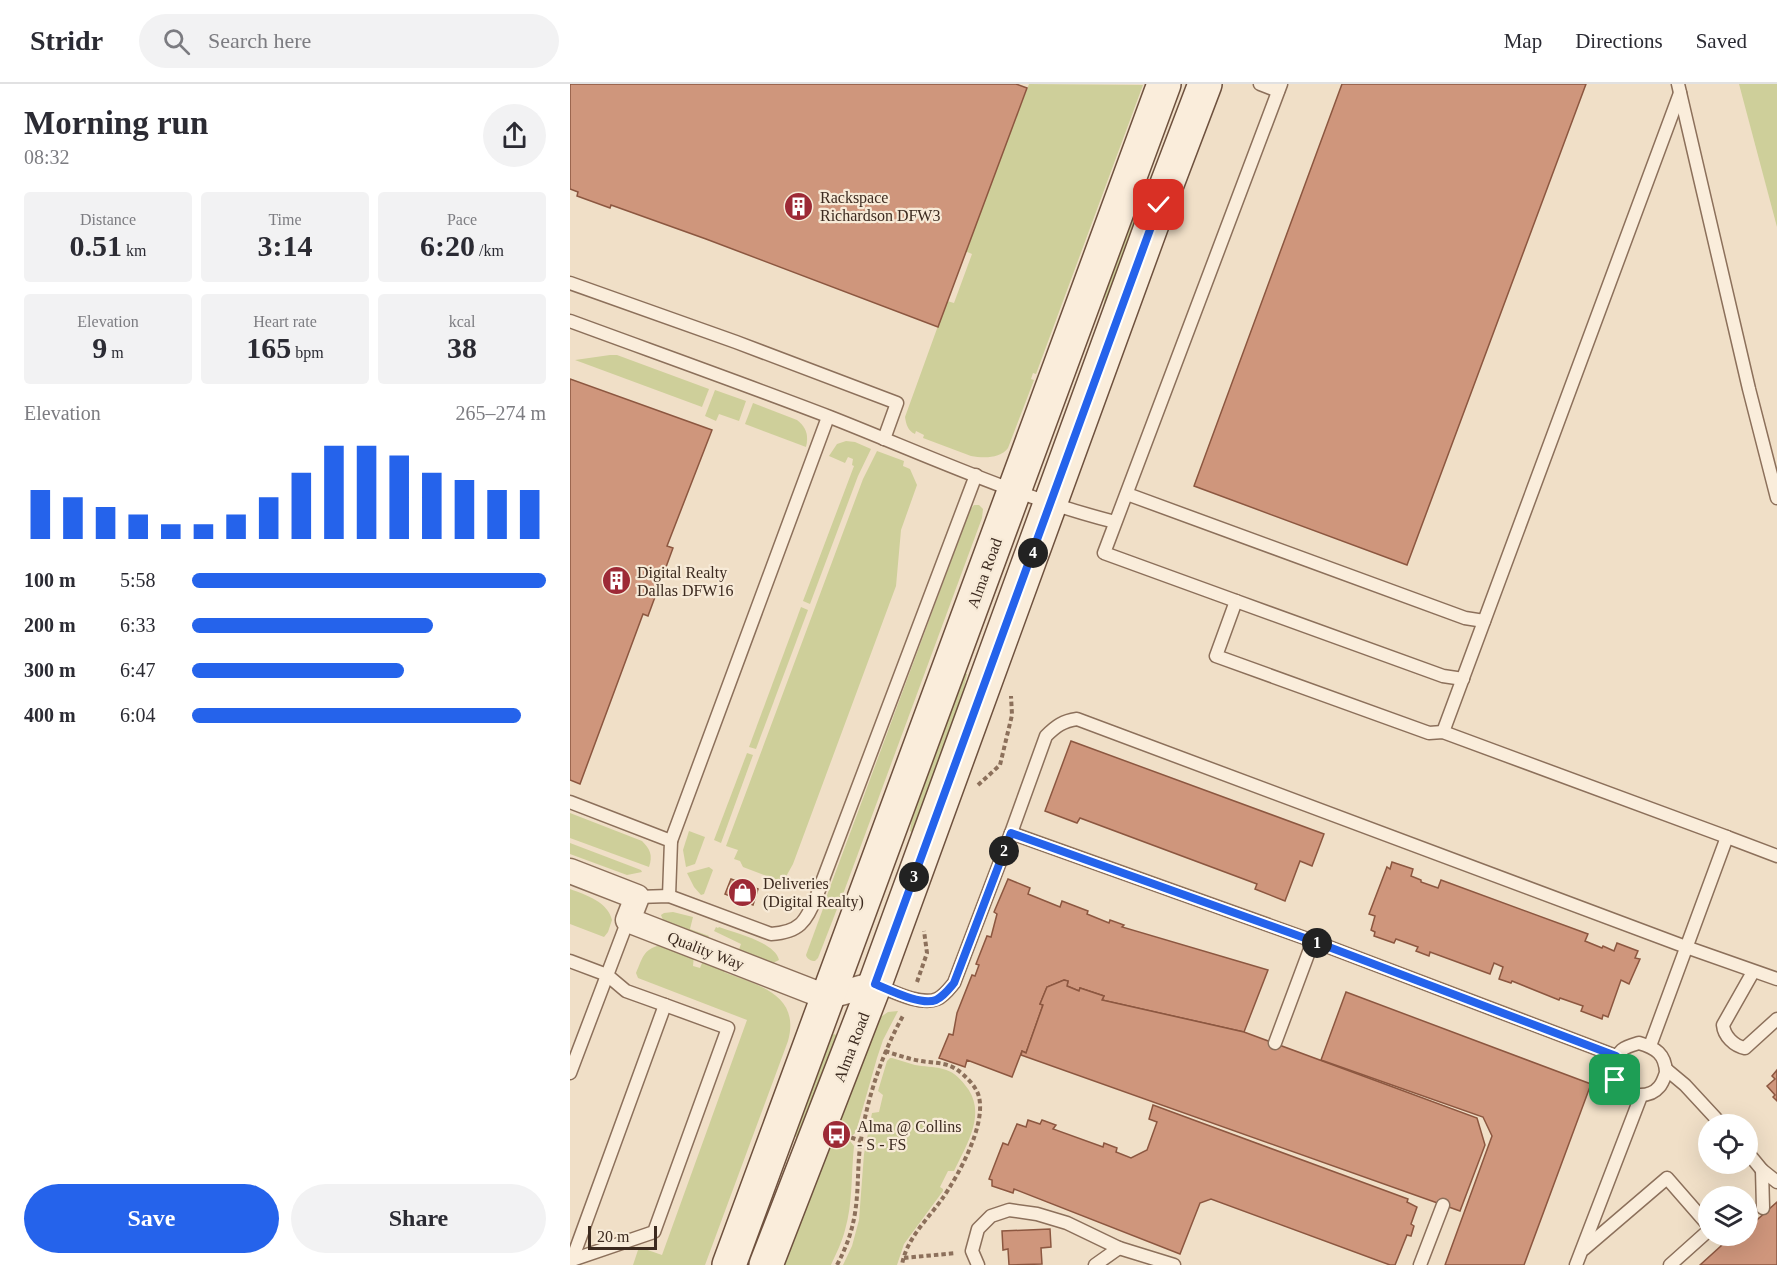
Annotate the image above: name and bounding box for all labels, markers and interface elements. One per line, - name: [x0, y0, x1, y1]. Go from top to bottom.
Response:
- search box: [139, 14, 559, 68]
- text: Stridr: [30, 25, 103, 56]
- icon: search: [160, 25, 193, 58]
- text: Search here: [208, 28, 311, 53]
- text: Map: [1504, 29, 1542, 53]
- text: Directions: [1575, 29, 1663, 53]
- text: Saved: [1696, 29, 1747, 53]
- button: share: [483, 104, 546, 167]
- text: Morning run: [24, 105, 208, 141]
- text: 08:32: [24, 146, 70, 168]
- pin: [1133, 179, 1184, 230]
- icon: check: [1142, 188, 1175, 221]
- place label: Rackspace Richardson DFW3: [820, 189, 940, 224]
- building icon: Rackspace Richardson DFW3: [783, 190, 815, 222]
- text: Distance: [80, 211, 136, 228]
- text: Time: [268, 211, 302, 228]
- text: Pace: [447, 211, 477, 228]
- text: 0.51: [70, 229, 122, 262]
- text: 3:14: [258, 229, 313, 262]
- text: 6:20: [420, 229, 475, 262]
- text: km: [122, 242, 146, 259]
- text: /km: [475, 242, 504, 259]
- text: Elevation: [77, 313, 139, 330]
- text: Heart rate: [253, 313, 317, 330]
- text: kcal: [449, 313, 475, 330]
- text: 9: [92, 331, 107, 364]
- text: 165: [246, 331, 291, 364]
- text: 38: [447, 331, 477, 364]
- text: m: [107, 344, 124, 361]
- text: bpm: [291, 344, 324, 361]
- text: Elevation: [24, 402, 101, 424]
- text: 265–274 m: [455, 402, 546, 424]
- street label: Alma Road: [964, 536, 1005, 611]
- pin: 4: [1018, 538, 1048, 568]
- text: 4: [1029, 544, 1037, 561]
- place label: Digital Realty Dallas DFW16: [637, 564, 733, 599]
- building icon: Digital Realty Dallas DFW16: [600, 565, 632, 597]
- text: 100 m: [24, 569, 76, 591]
- text: 5:58: [120, 569, 156, 591]
- text: 200 m: [24, 614, 76, 636]
- text: 6:33: [120, 614, 156, 636]
- text: 300 m: [24, 659, 76, 681]
- text: 6:47: [120, 659, 156, 681]
- text: 400 m: [24, 704, 76, 726]
- text: 6:04: [120, 704, 156, 726]
- pin: 2: [989, 836, 1019, 866]
- text: 2: [1000, 842, 1008, 859]
- pin: 3: [899, 862, 929, 892]
- text: 3: [910, 868, 918, 885]
- place label: Deliveries (Digital Realty): [763, 875, 864, 911]
- shop icon: Deliveries (Digital Realty): [726, 876, 758, 908]
- street label: Quality Way: [665, 928, 747, 974]
- pin: 1: [1302, 928, 1332, 958]
- text: 1: [1313, 934, 1321, 951]
- street label: Alma Road: [830, 1010, 873, 1084]
- pin: [1589, 1054, 1640, 1105]
- icon: arrive: [1598, 1063, 1631, 1096]
- map controls: [1698, 1114, 1758, 1246]
- button: locate: [1698, 1114, 1758, 1174]
- place label: Alma @ Collins - S - FS: [857, 1118, 962, 1153]
- bus stop icon: Alma @ Collins - S - FS: [820, 1119, 852, 1151]
- button: Save: [24, 1184, 279, 1253]
- button: Share: [291, 1184, 546, 1253]
- button: layers: [1698, 1186, 1758, 1246]
- scale bar: [588, 1223, 657, 1250]
- text: 20 m: [597, 1228, 629, 1245]

